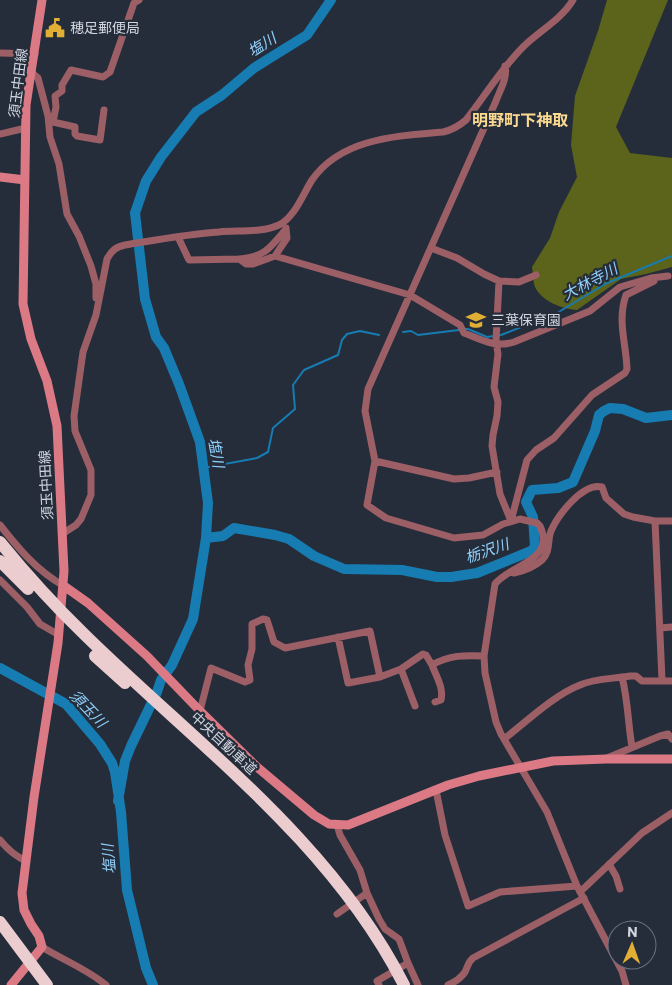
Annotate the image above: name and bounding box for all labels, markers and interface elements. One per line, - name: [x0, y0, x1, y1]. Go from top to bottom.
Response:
- public building icon: 穂足郵便局: [44, 17, 66, 39]
- place label: 穂足郵便局: [70, 19, 140, 36]
- water label: 塩川: [244, 28, 281, 60]
- street label: 須玉中田線: [5, 47, 30, 119]
- district label: 明野町下神取: [472, 110, 568, 129]
- water label: 大林寺川: [559, 258, 622, 303]
- school or university icon: 三葉保育園: [465, 309, 487, 331]
- place label: 三葉保育園: [491, 311, 561, 328]
- water label: 塩川: [206, 436, 229, 471]
- street label: 須玉中田線: [35, 450, 56, 520]
- water label: 栃沢川: [462, 534, 513, 566]
- water label: 須玉川: [67, 686, 112, 732]
- street label: 中央自動車道: [188, 708, 261, 777]
- water label: 塩川: [98, 841, 118, 875]
- north arrow: [607, 920, 657, 970]
- text: N: [627, 923, 638, 940]

